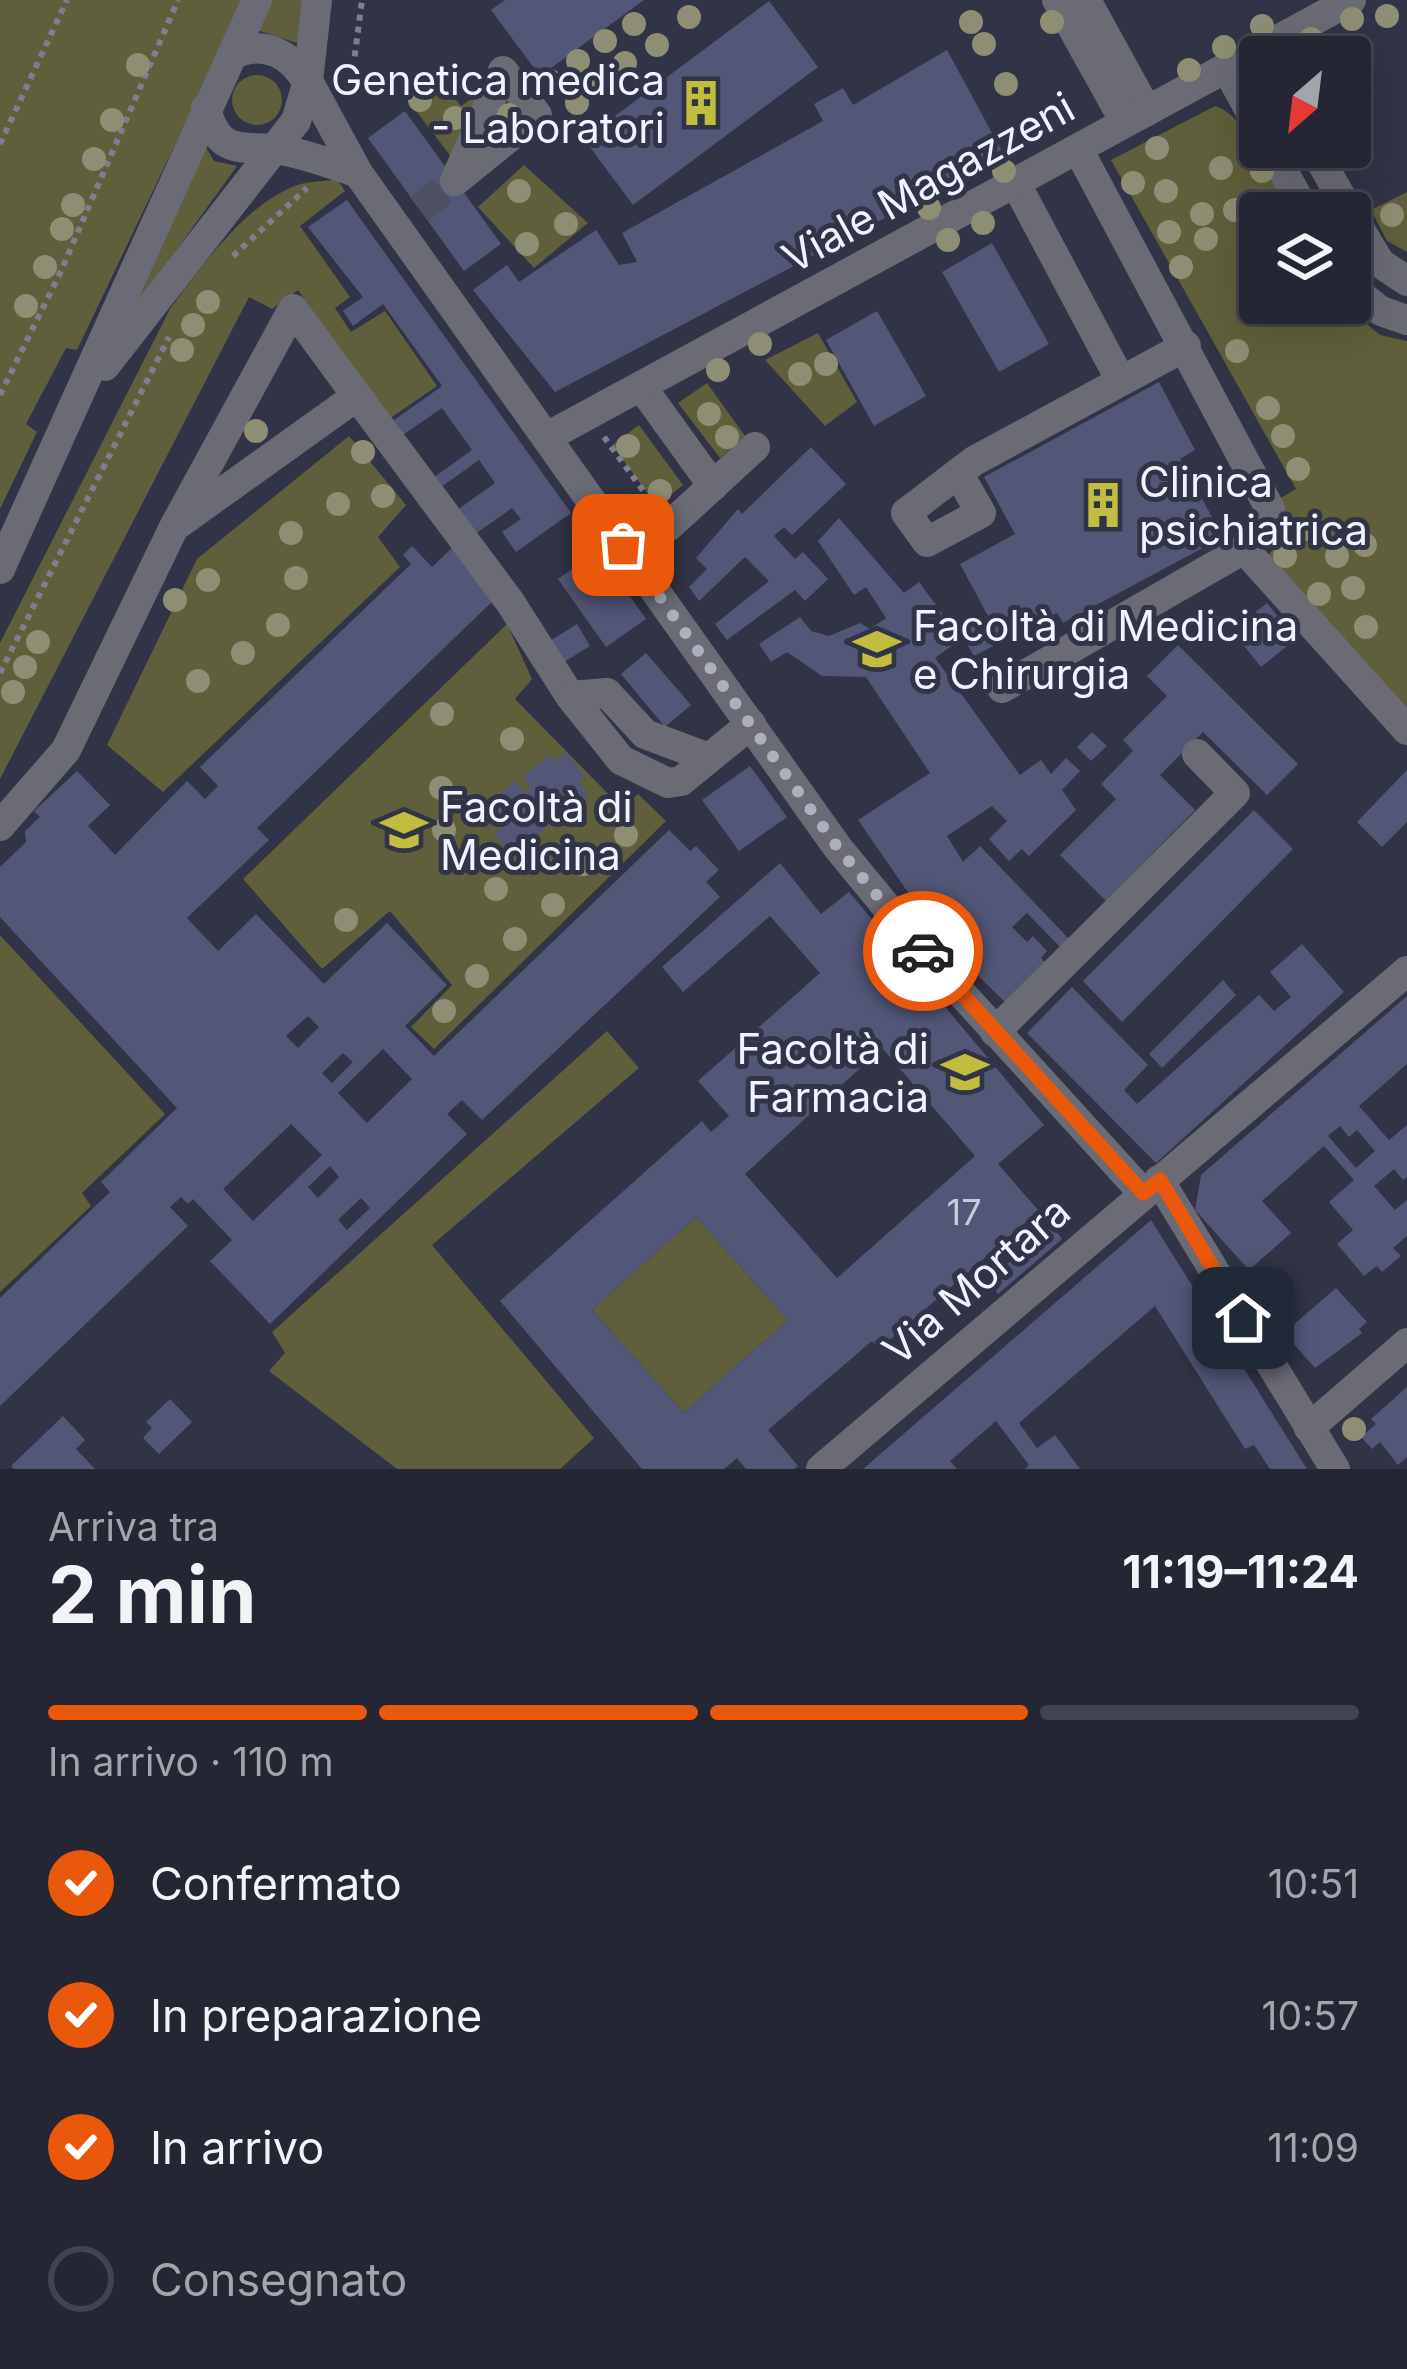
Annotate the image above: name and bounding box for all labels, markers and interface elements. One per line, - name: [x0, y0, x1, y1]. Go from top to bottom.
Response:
- north arrow: [1239, 36, 1371, 168]
- map controls: [1239, 36, 1371, 324]
- place label: Genetica medica - Laboratori: [331, 54, 665, 153]
- building icon: Genetica medica - Laboratori: [676, 78, 726, 128]
- street label: Viale Magazzeni: [773, 81, 1083, 283]
- button: layers: [1239, 192, 1371, 324]
- place label: Clinica psichiatrica: [1139, 456, 1368, 555]
- building icon: Clinica psichiatrica: [1078, 480, 1128, 530]
- pin: [572, 494, 674, 596]
- icon: bag: [590, 512, 656, 578]
- place label: Facoltà di Medicina e Chirurgia: [913, 600, 1298, 699]
- school or university icon: Facoltà di Medicina e Chirurgia: [852, 624, 902, 674]
- place label: Facoltà di Medicina: [440, 781, 633, 880]
- school or university icon: Facoltà di Medicina: [379, 805, 429, 855]
- courier: [863, 891, 983, 1011]
- icon: car: [890, 918, 956, 984]
- place label: Facoltà di Farmacia: [736, 1023, 929, 1122]
- school or university icon: Facoltà di Farmacia: [940, 1047, 990, 1097]
- street label: Via Mortara: [872, 1185, 1080, 1375]
- house number: 17: [946, 1190, 982, 1234]
- pin: [1192, 1267, 1294, 1369]
- icon: home: [1210, 1285, 1276, 1351]
- text: Arriva tra: [48, 1503, 219, 1550]
- text: 11:19–11:24: [1122, 1544, 1359, 1599]
- text: 2 min: [48, 1547, 256, 1642]
- text: In arrivo · 110 m: [48, 1738, 334, 1785]
- icon: check: [48, 1850, 114, 1916]
- text: Confermato: [150, 1856, 402, 1911]
- text: 10:51: [1268, 1860, 1359, 1907]
- icon: check: [48, 1982, 114, 2048]
- text: In preparazione: [150, 1988, 482, 2043]
- text: 10:57: [1262, 1992, 1359, 2039]
- icon: check: [48, 2114, 114, 2180]
- text: In arrivo: [150, 2120, 324, 2175]
- text: 11:09: [1267, 2124, 1359, 2171]
- text: Consegnato: [150, 2252, 407, 2307]

